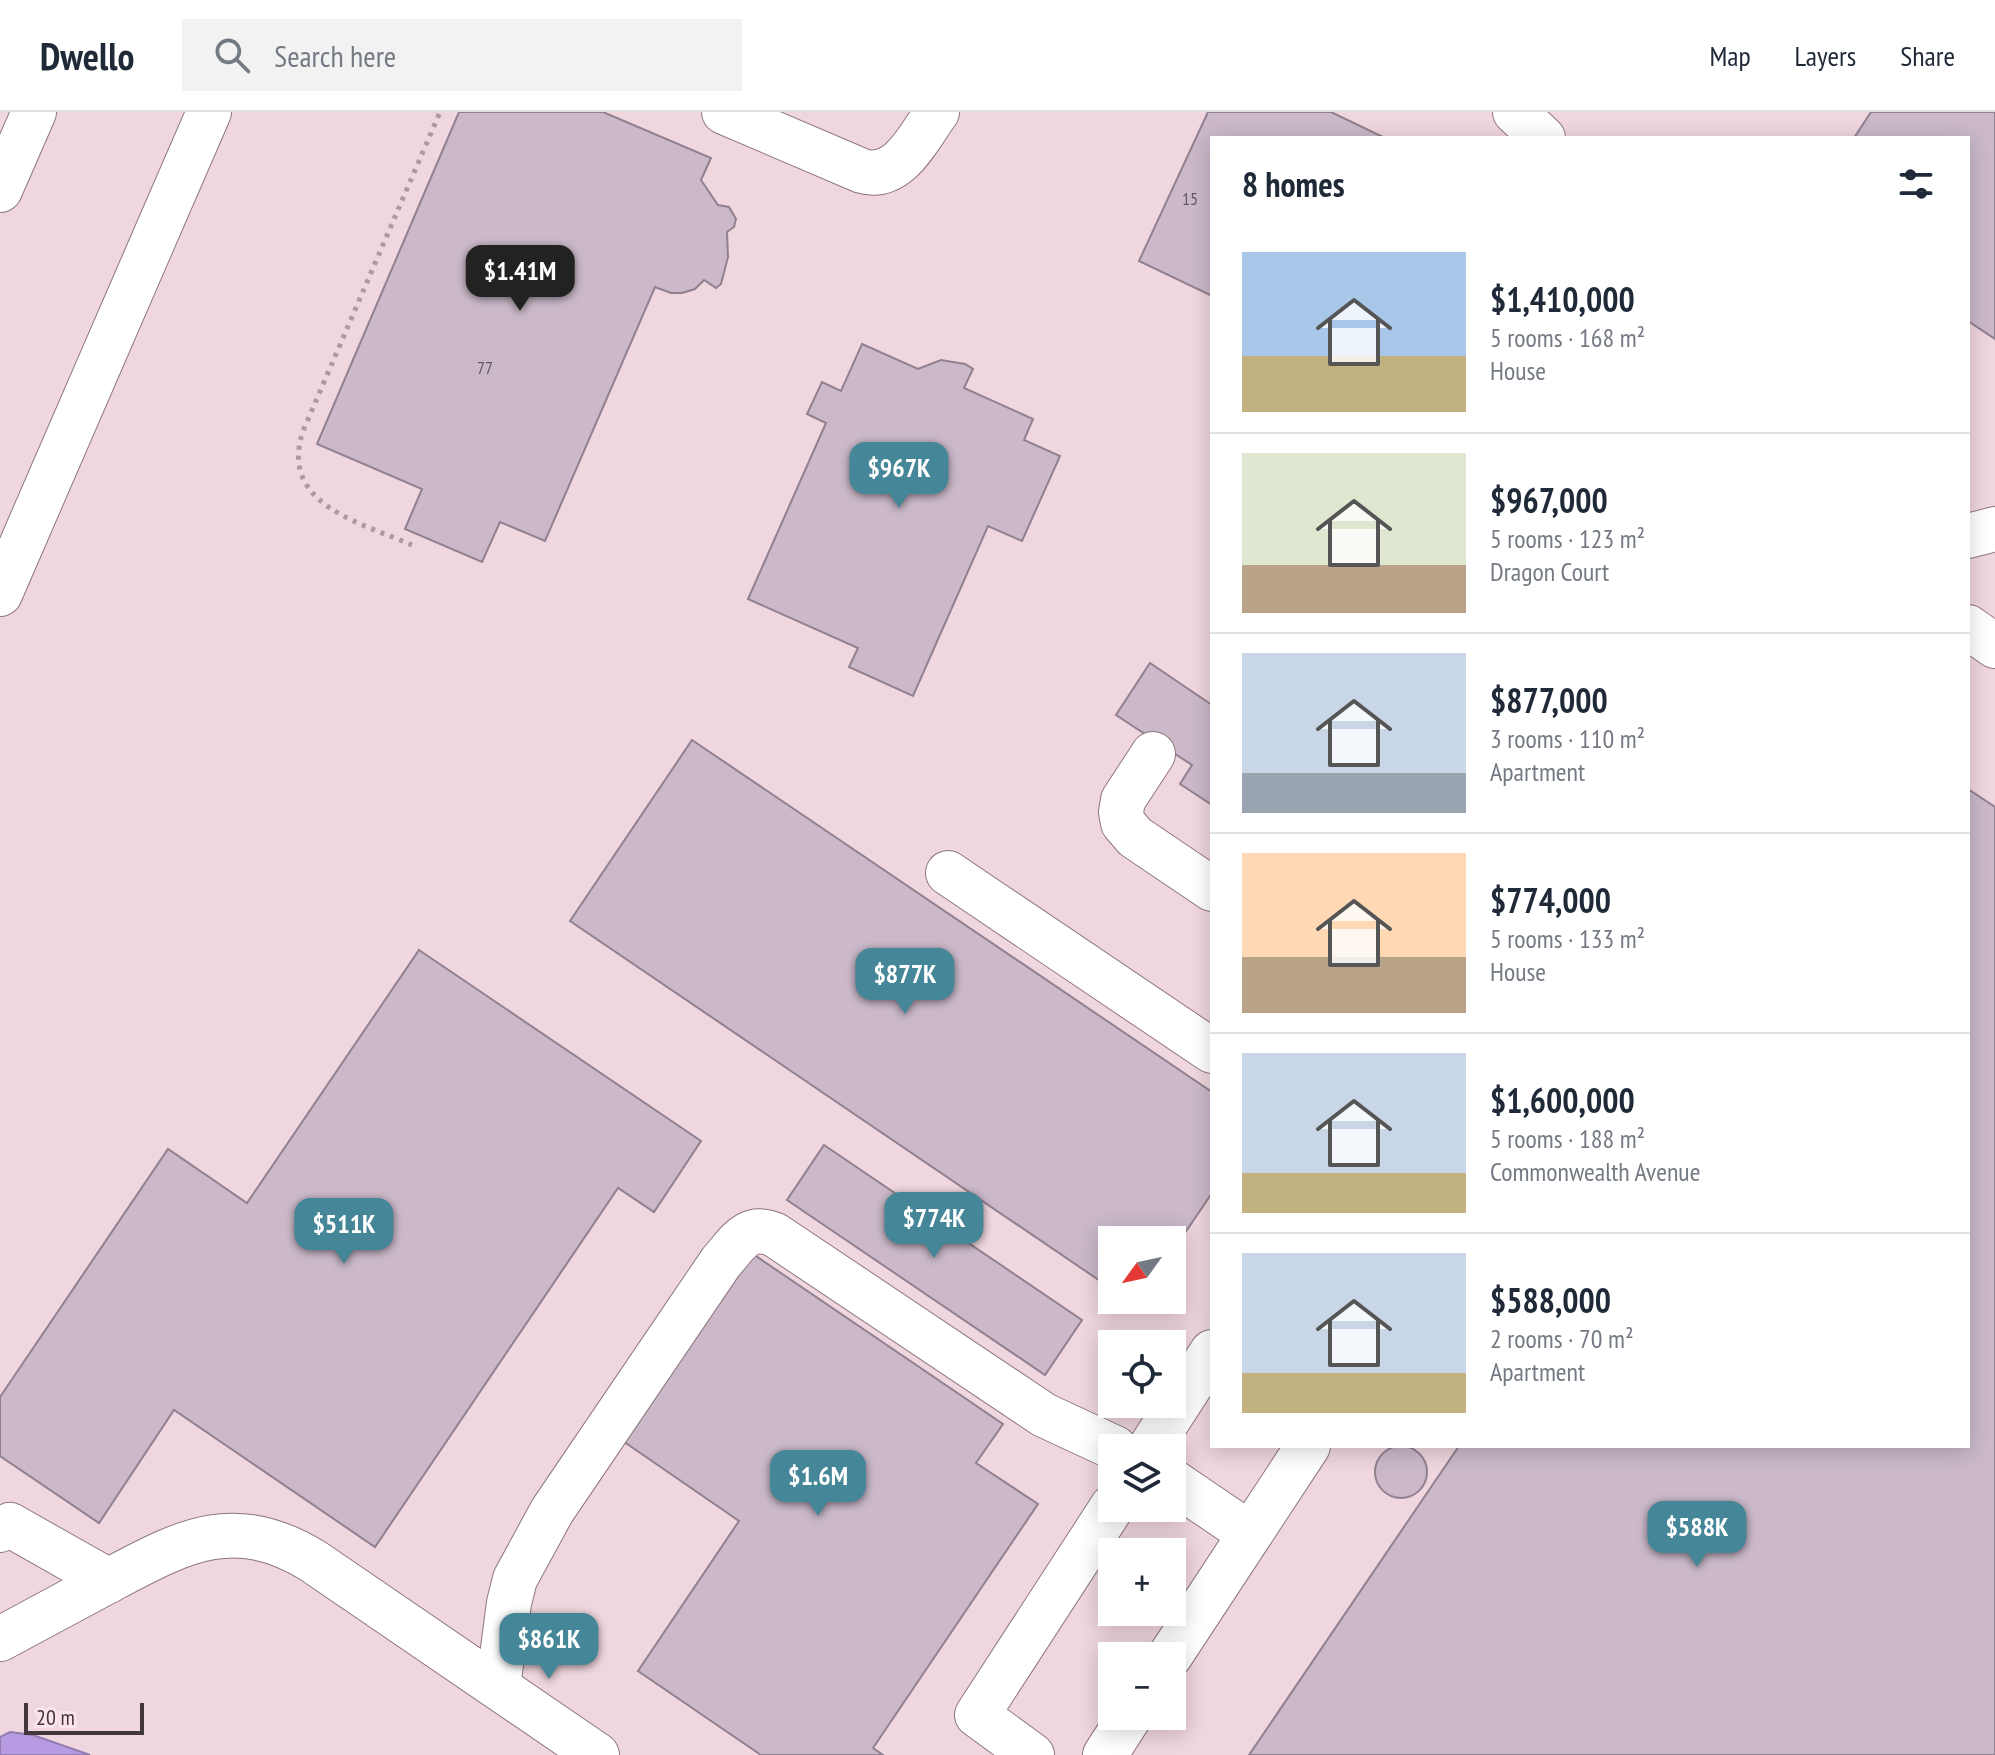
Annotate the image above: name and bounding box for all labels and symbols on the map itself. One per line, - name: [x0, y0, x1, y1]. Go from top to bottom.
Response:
- house number: 15: [1182, 187, 1198, 210]
- pin: $1.41M: [455, 245, 585, 313]
- house number: 77: [477, 356, 493, 379]
- pin: $967K: [843, 442, 955, 510]
- pin: $877K: [849, 948, 961, 1016]
- pin: $774K: [878, 1192, 990, 1260]
- pin: $511K: [288, 1198, 400, 1266]
- north arrow: [1098, 1226, 1186, 1314]
- pin: $1.6M: [762, 1450, 874, 1518]
- pin: $588K: [1641, 1501, 1753, 1569]
- pin: $861K: [493, 1613, 605, 1681]
- scale bar: [24, 1699, 144, 1735]

